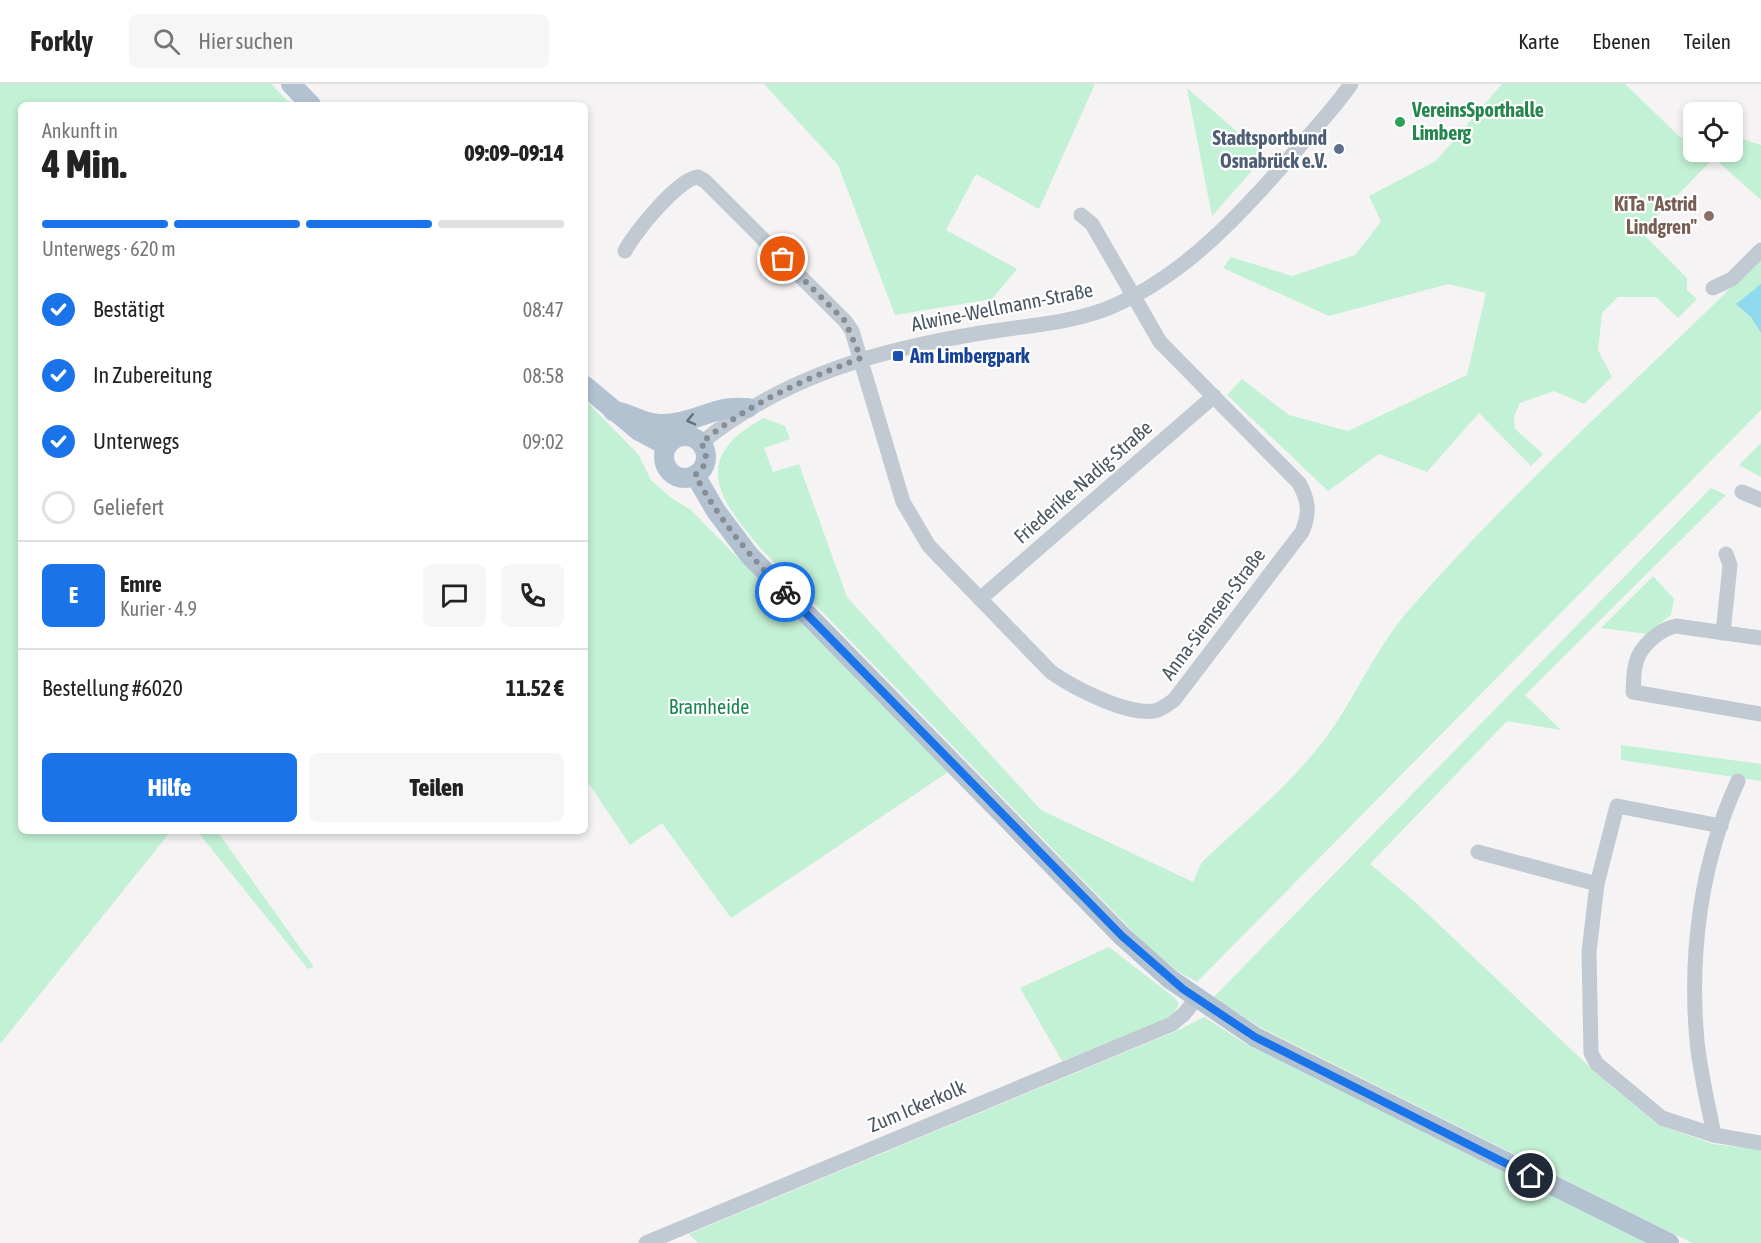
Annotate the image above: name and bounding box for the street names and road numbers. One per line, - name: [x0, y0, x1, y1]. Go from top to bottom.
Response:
- street label: Alwine-Wellmann-Straße: [909, 278, 1095, 335]
- street label: Friederike-Nadig-Straße: [1009, 416, 1156, 548]
- street label: Anna-Siemsen-Straße: [1156, 544, 1269, 684]
- street label: Zum Ickerkolk: [865, 1075, 969, 1136]

